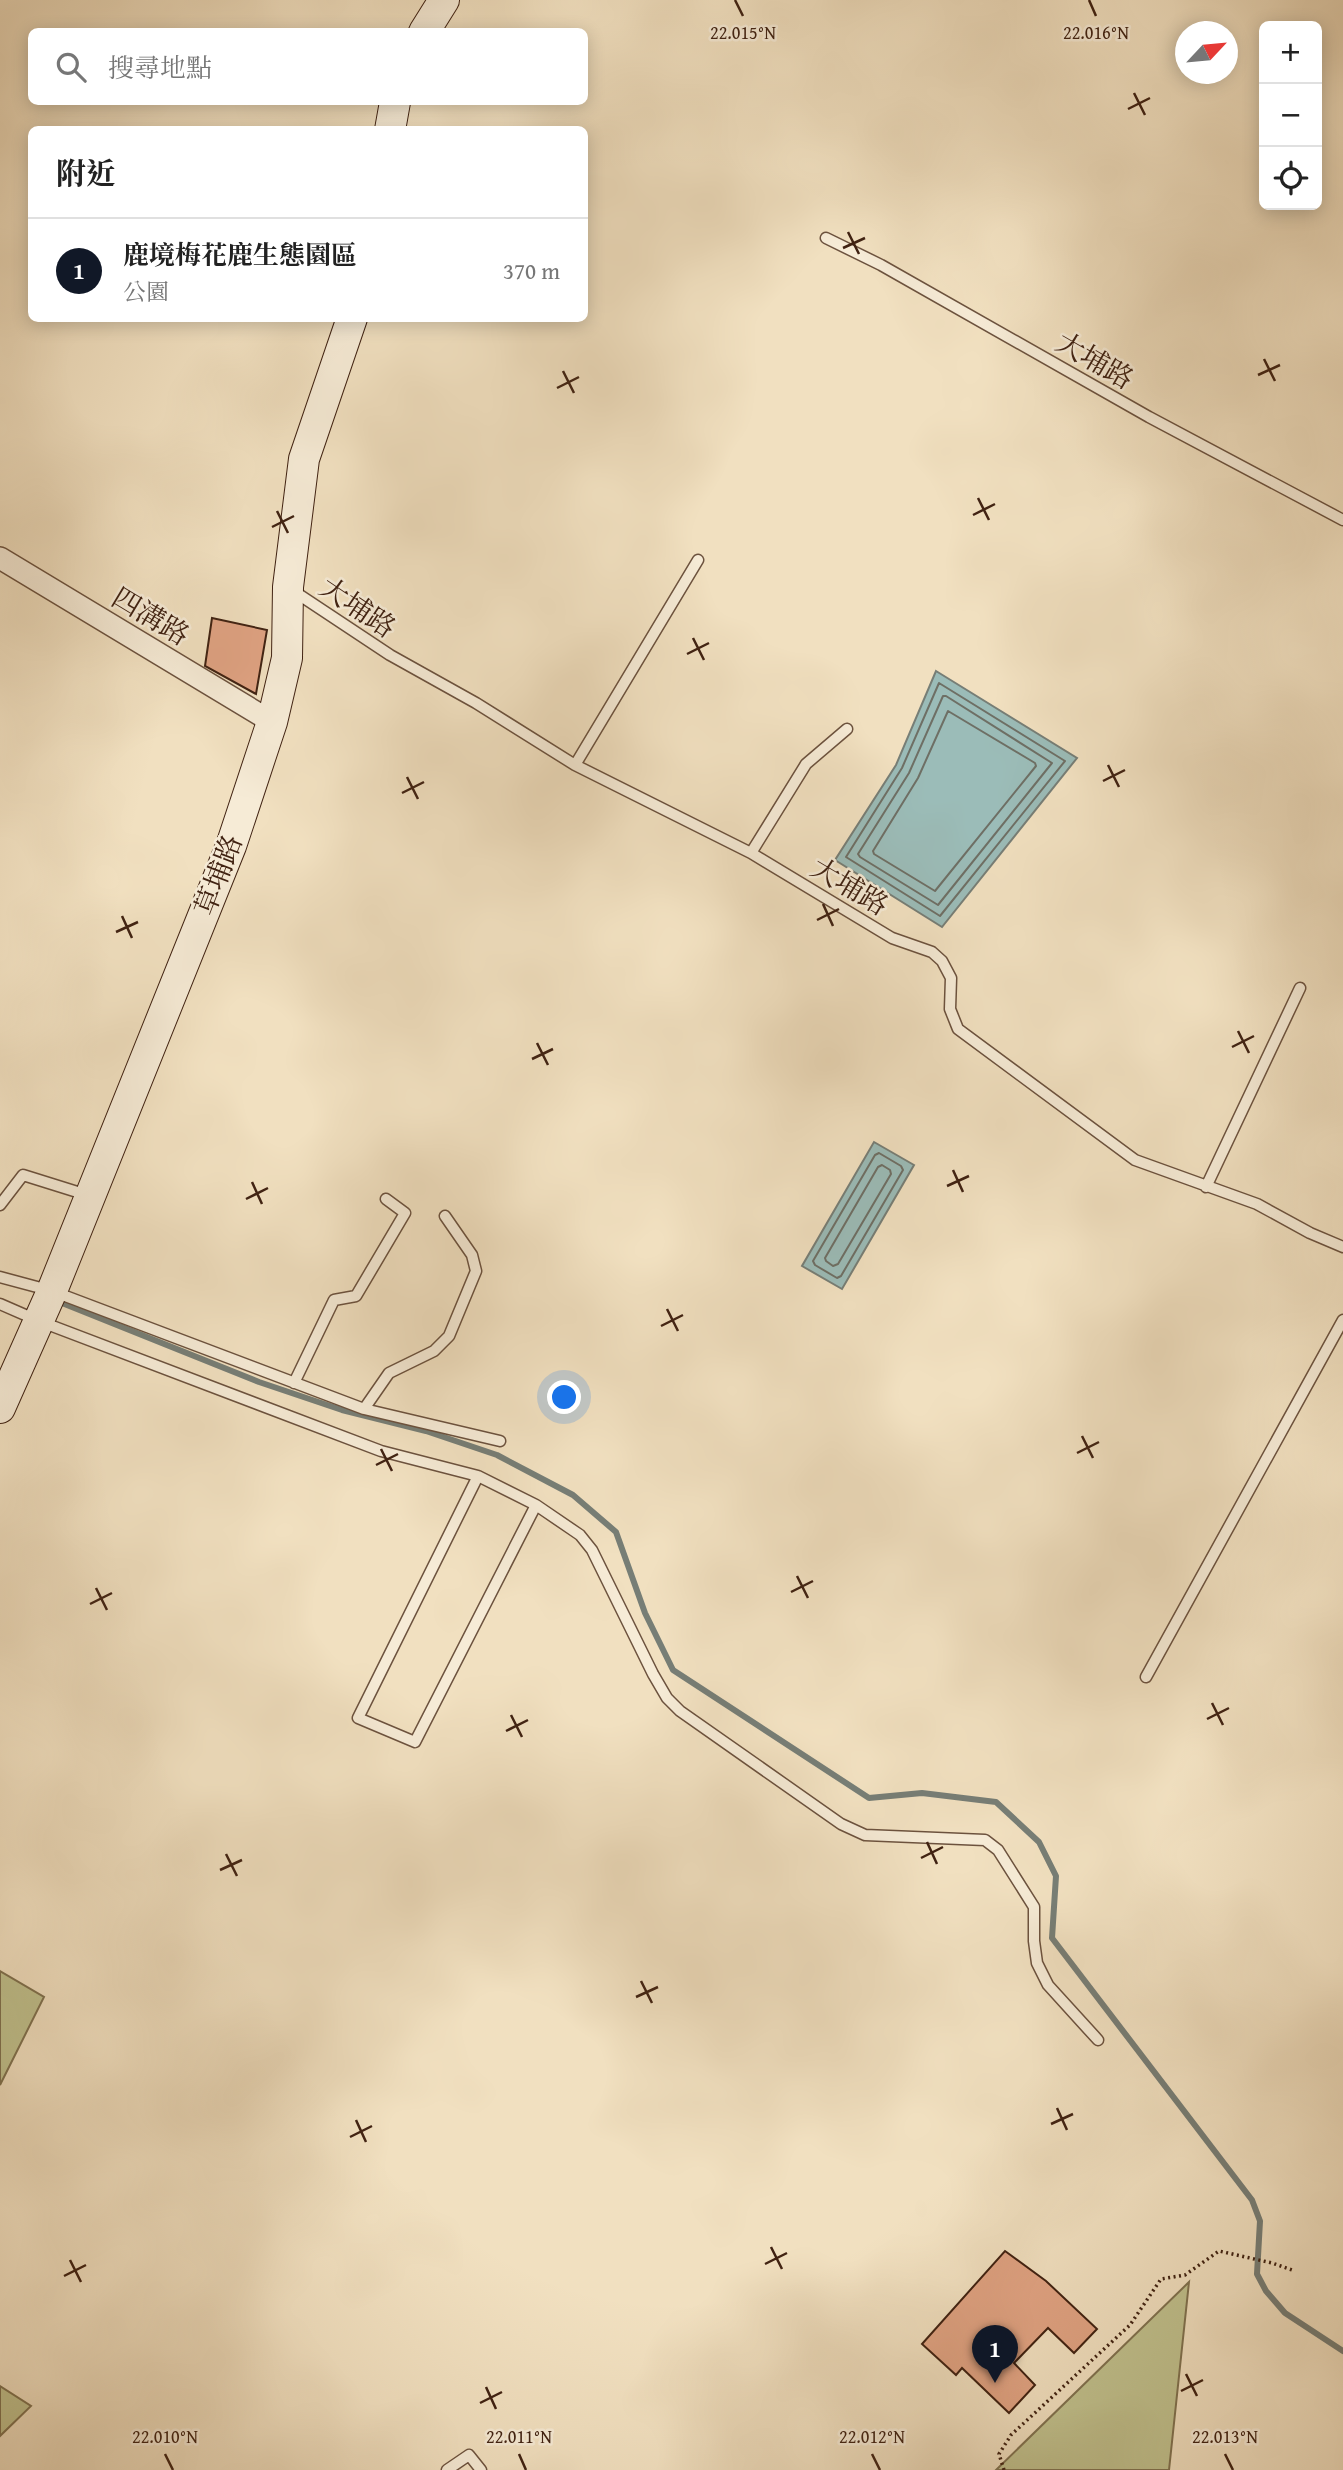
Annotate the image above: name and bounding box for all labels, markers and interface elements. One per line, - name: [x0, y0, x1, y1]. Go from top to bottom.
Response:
- text: 22.015°N: [710, 19, 776, 46]
- text: 22.016°N: [1063, 19, 1129, 46]
- north arrow: [1175, 21, 1238, 84]
- map controls: [1259, 21, 1322, 210]
- button: +: [1259, 21, 1322, 84]
- search box: [28, 28, 588, 105]
- icon: search: [52, 48, 90, 86]
- text: 搜尋地點: [108, 48, 212, 87]
- button: −: [1259, 84, 1322, 147]
- button: locate: [1259, 147, 1322, 210]
- text: 附近: [56, 151, 116, 195]
- text: 鹿境梅花鹿生態園區: [123, 235, 357, 274]
- text: 1: [73, 254, 85, 287]
- text: 370 m: [503, 254, 560, 287]
- text: 公園: [123, 275, 169, 308]
- street label: 大埔路: [1049, 321, 1142, 398]
- street label: 大埔路: [312, 566, 405, 647]
- street label: 四溝路: [105, 576, 198, 655]
- street label: 草埔路: [183, 828, 252, 921]
- street label: 大埔路: [804, 846, 897, 925]
- your location: [547, 1380, 581, 1414]
- pin: 1: [972, 2325, 1018, 2383]
- text: 22.010°N: [132, 2423, 198, 2450]
- text: 22.011°N: [486, 2423, 552, 2450]
- text: 22.012°N: [839, 2423, 905, 2450]
- text: 22.013°N: [1192, 2423, 1258, 2450]

